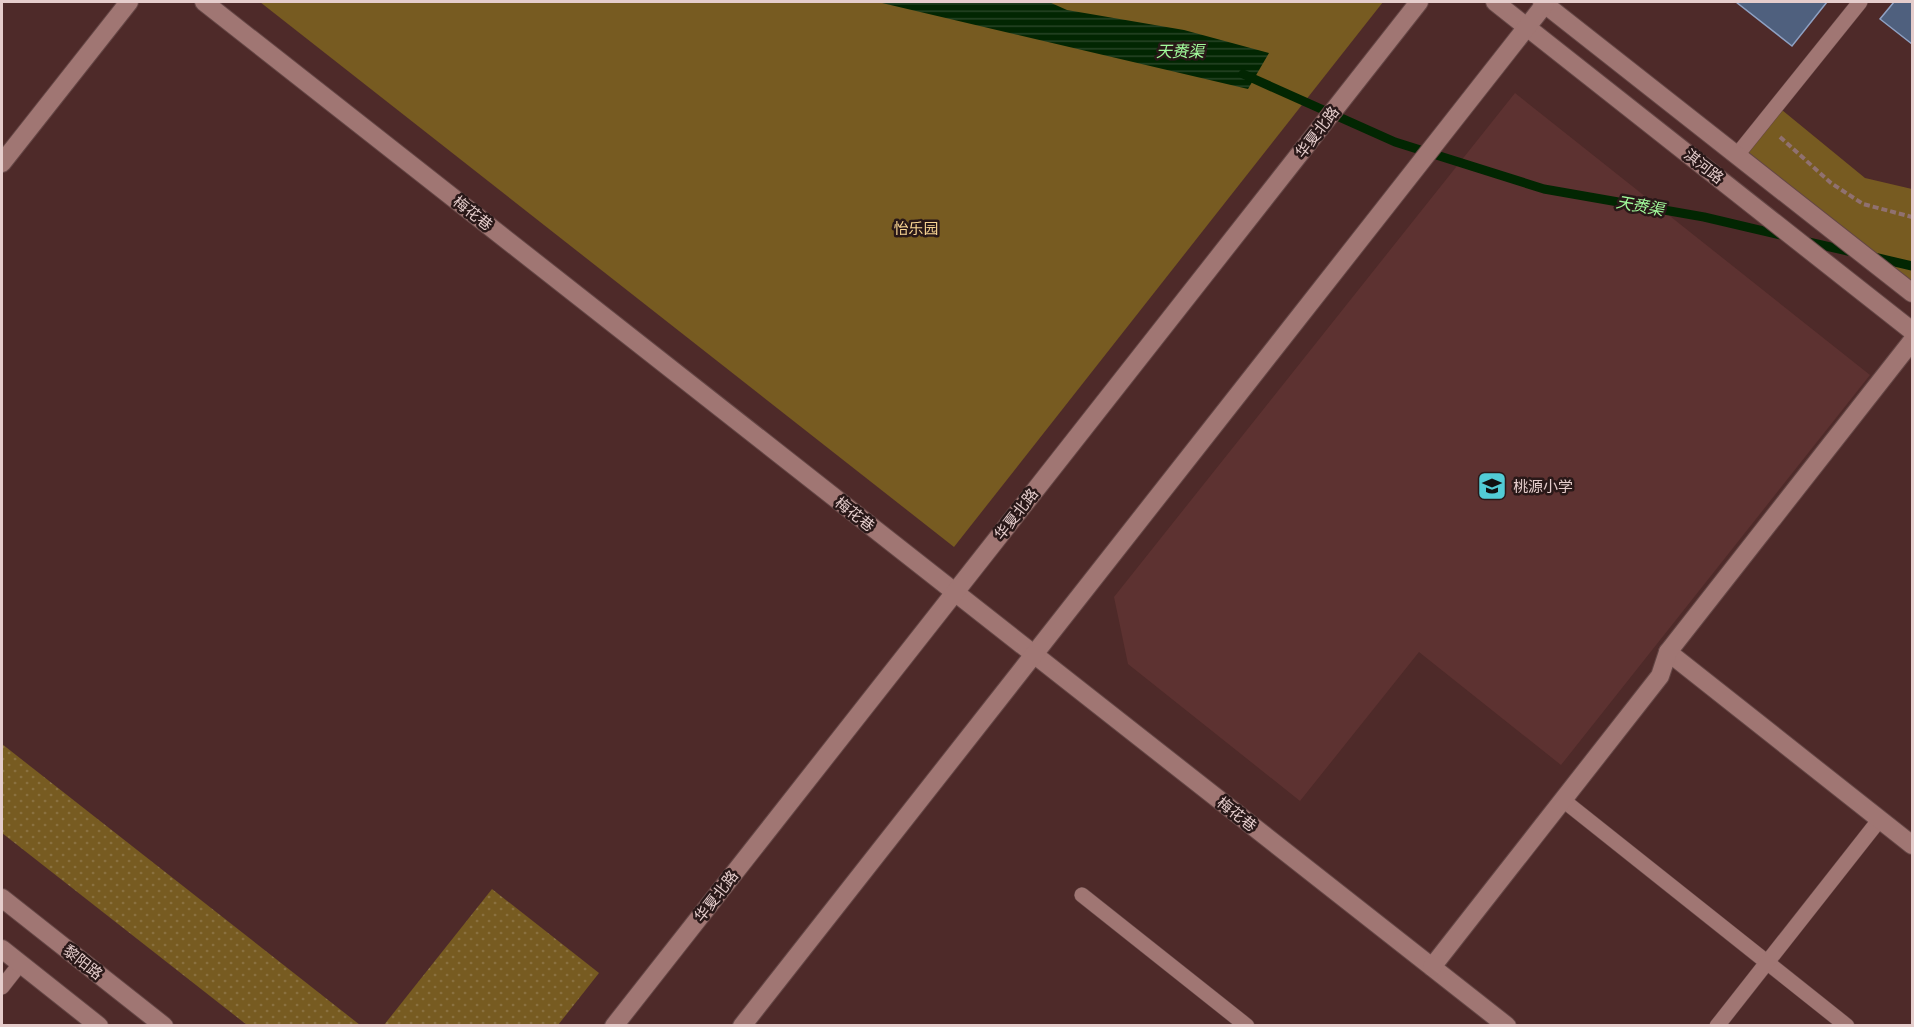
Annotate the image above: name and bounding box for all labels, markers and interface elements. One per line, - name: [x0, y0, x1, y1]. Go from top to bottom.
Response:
- water label: 天赉渠: [1156, 43, 1206, 60]
- street label: 华夏北路: [1292, 103, 1342, 161]
- street label: 淇河路: [1681, 145, 1727, 187]
- street label: 梅花巷: [450, 192, 496, 234]
- water label: 天赉渠: [1615, 193, 1667, 219]
- park label: 怡乐园: [893, 220, 939, 237]
- school or university icon: 桃源小学: [1476, 470, 1508, 502]
- place label: 桃源小学: [1513, 478, 1573, 495]
- street label: 华夏北路: [991, 485, 1041, 543]
- street label: 梅花巷: [832, 493, 878, 535]
- street label: 梅花巷: [1214, 793, 1260, 835]
- street label: 华夏北路: [691, 867, 741, 925]
- street label: 黎阳路: [60, 941, 106, 983]

